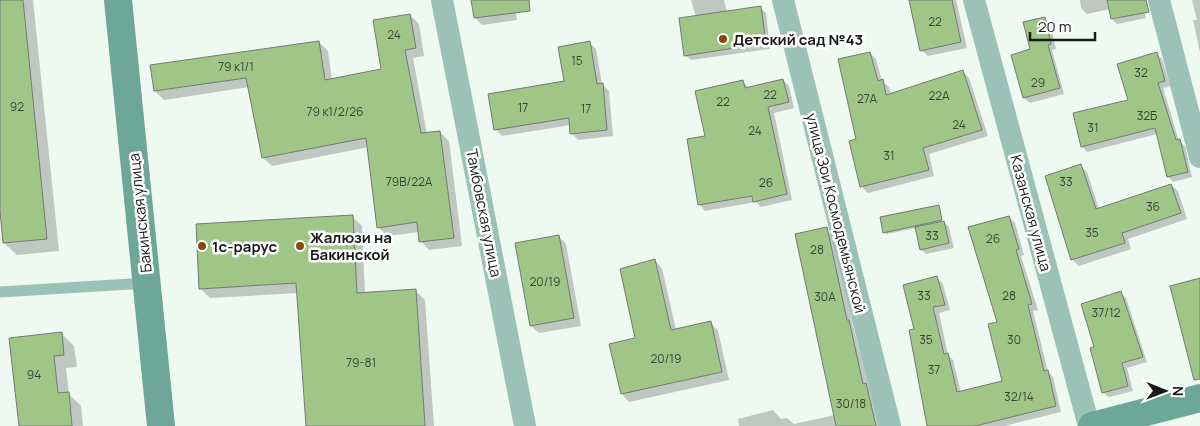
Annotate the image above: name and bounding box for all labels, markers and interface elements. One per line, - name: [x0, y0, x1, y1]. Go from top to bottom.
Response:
- scale bar: [1030, 10, 1095, 42]
- house number: 22: [928, 13, 942, 30]
- text: 20 m: [1038, 16, 1071, 37]
- house number: 24: [387, 26, 401, 43]
- place label: Детский сад №43: [733, 29, 863, 50]
- marker: Детский сад №43: [717, 33, 729, 45]
- house number: 15: [571, 52, 583, 69]
- house number: 79 к1/1: [218, 58, 254, 75]
- house number: 32: [1134, 64, 1148, 81]
- house number: 29: [1031, 74, 1045, 91]
- house number: 22: [763, 86, 777, 103]
- house number: 22А: [928, 87, 950, 104]
- house number: 27А: [857, 90, 877, 107]
- house number: 22: [716, 93, 730, 110]
- house number: 92: [10, 98, 24, 115]
- house number: 17: [518, 99, 528, 116]
- house number: 17: [581, 100, 591, 117]
- house number: 79 к1/2/26: [307, 103, 363, 120]
- house number: 32Б: [1137, 107, 1157, 124]
- street label: улица Зои Космодемьянской: [801, 111, 871, 315]
- house number: 24: [952, 116, 966, 133]
- house number: 31: [1087, 119, 1099, 136]
- house number: 24: [748, 122, 762, 139]
- street label: Тамбовская улица: [461, 147, 507, 279]
- house number: 31: [883, 147, 895, 164]
- street label: Бакинская улица: [123, 152, 157, 274]
- street label: Казанская улица: [1005, 152, 1057, 274]
- house number: 79В/22А: [386, 173, 433, 190]
- house number: 33: [1059, 173, 1073, 190]
- house number: 26: [759, 174, 773, 191]
- house number: 36: [1146, 198, 1160, 215]
- house number: 35: [1085, 224, 1099, 241]
- place label: Жалюзи на Бакинской: [310, 227, 392, 265]
- house number: 33: [925, 227, 939, 244]
- house number: 26: [986, 230, 1000, 247]
- place label: 1с-рарус: [212, 236, 277, 257]
- marker: 1с-рарус: [196, 240, 208, 252]
- marker: Жалюзи на Бакинской: [294, 240, 306, 252]
- house number: 28: [810, 241, 824, 258]
- house number: 20/19: [530, 273, 560, 290]
- house number: 33: [917, 287, 931, 304]
- house number: 28: [1002, 287, 1016, 304]
- house number: 30А: [814, 288, 836, 305]
- house number: 37/12: [1092, 304, 1121, 321]
- house number: 35: [919, 331, 933, 348]
- house number: 30: [1007, 331, 1021, 348]
- house number: 20/19: [651, 350, 681, 367]
- house number: 79-81: [346, 354, 376, 371]
- house number: 37: [928, 361, 940, 378]
- house number: 94: [27, 366, 41, 383]
- north arrow: [1140, 366, 1190, 416]
- text: N: [1169, 386, 1188, 396]
- house number: 32/14: [1004, 388, 1034, 405]
- house number: 30/18: [836, 395, 866, 412]

